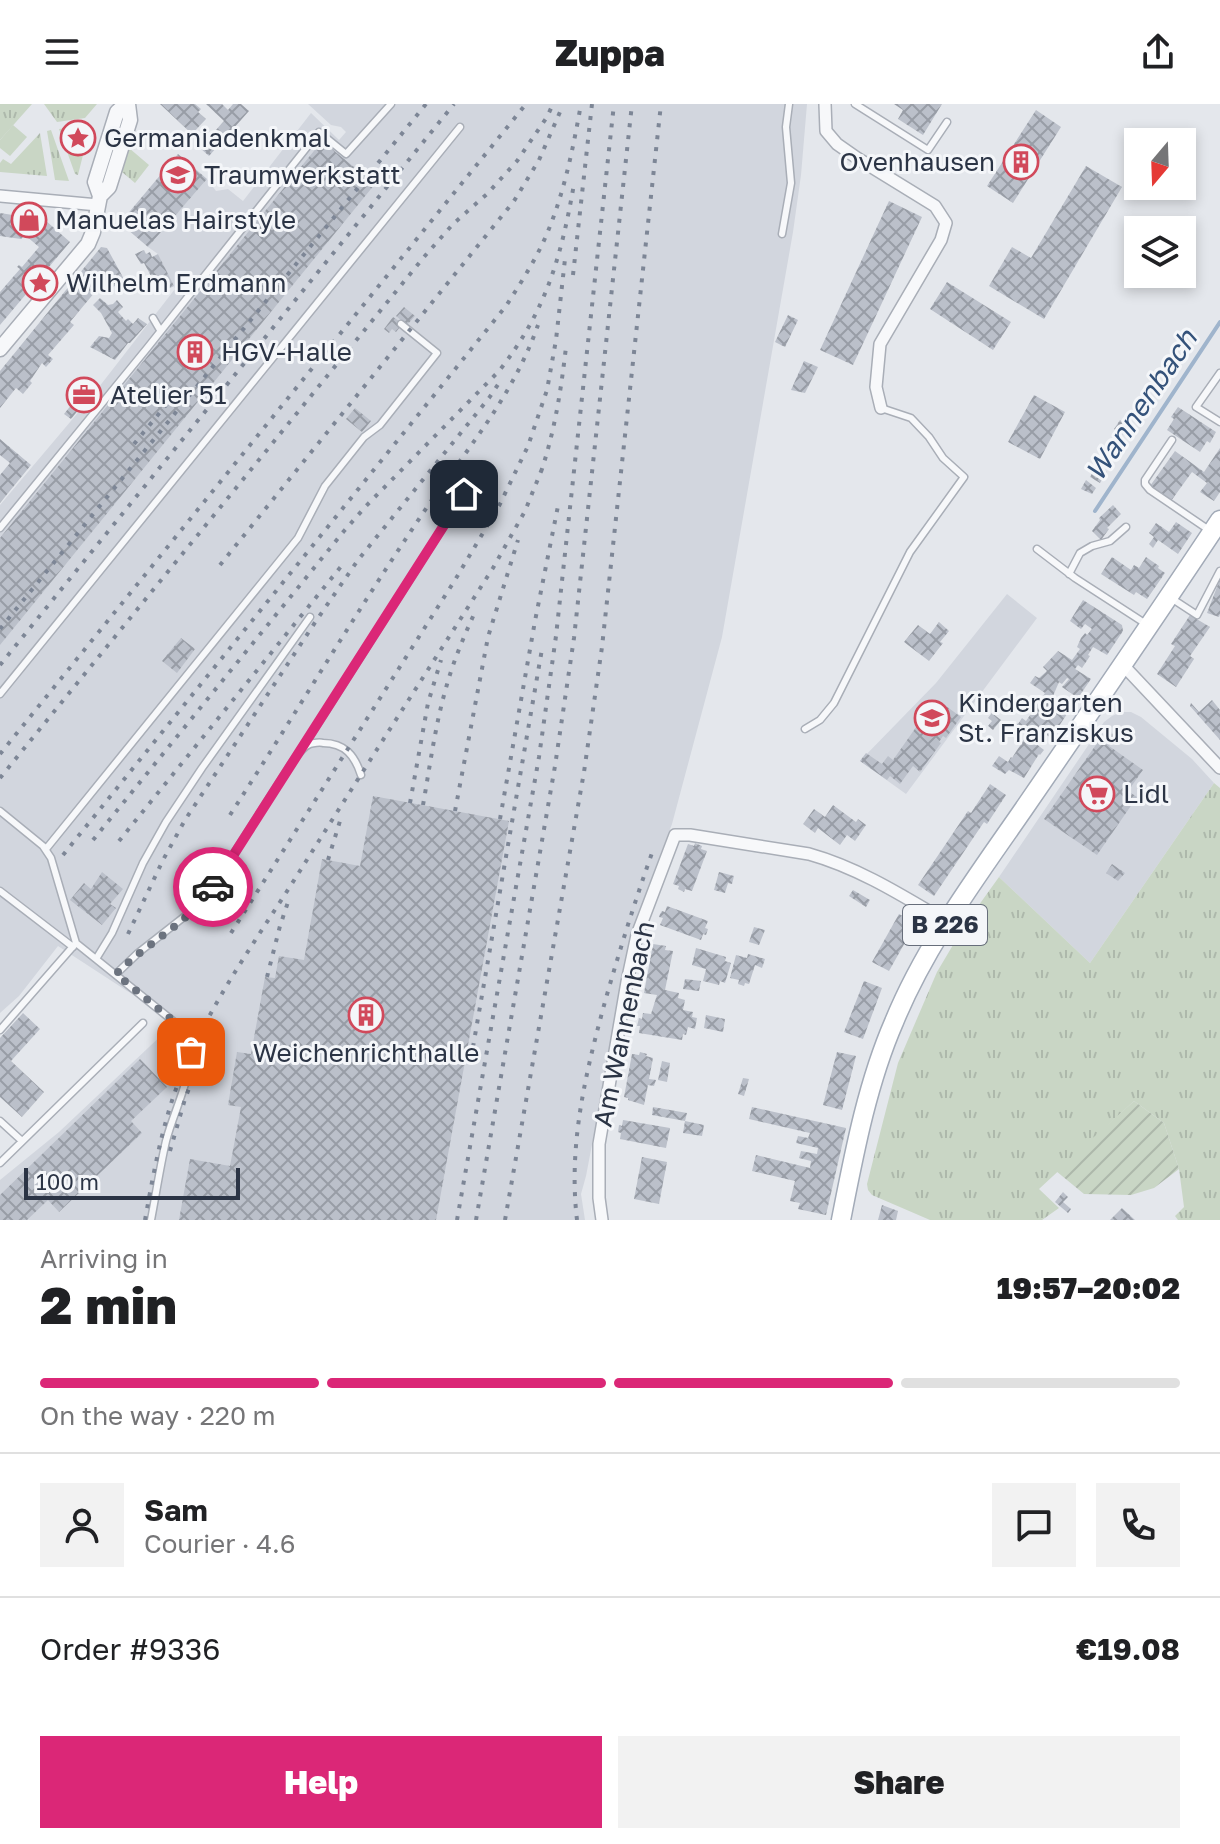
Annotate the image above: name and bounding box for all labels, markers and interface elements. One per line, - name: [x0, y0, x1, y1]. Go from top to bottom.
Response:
- icon: menu: [40, 30, 84, 74]
- icon: share: [1136, 30, 1180, 74]
- text: Zuppa: [555, 31, 665, 74]
- place icon: Germaniadenkmal: [59, 119, 97, 157]
- place label: Germaniadenkmal: [104, 122, 331, 153]
- north arrow: [1124, 128, 1196, 200]
- map controls: [1124, 128, 1196, 288]
- building icon: Ovenhausen: [1002, 143, 1040, 181]
- place label: Ovenhausen: [839, 146, 995, 177]
- school or university icon: Traumwerkstatt: [159, 156, 197, 194]
- place label: Traumwerkstatt: [204, 159, 401, 190]
- shop icon: Manuelas Hairstyle: [10, 201, 48, 239]
- place label: Manuelas Hairstyle: [55, 204, 296, 235]
- button: layers: [1124, 216, 1196, 288]
- place icon: Wilhelm Erdmann: [21, 264, 59, 302]
- place label: Wilhelm Erdmann: [66, 267, 287, 298]
- water label: Wannenbach: [1078, 321, 1204, 486]
- building icon: HGV-Halle: [176, 333, 214, 371]
- place label: HGV-Halle: [221, 336, 352, 367]
- office icon: Atelier 51: [65, 376, 103, 414]
- place label: Atelier 51: [110, 379, 227, 410]
- pin: [430, 460, 498, 528]
- icon: home: [442, 472, 486, 516]
- place label: Kindergarten St. Franziskus: [958, 687, 1134, 748]
- school or university icon: Kindergarten St. Franziskus: [913, 699, 951, 737]
- supermarket icon: Lidl: [1078, 775, 1116, 813]
- place label: Lidl: [1123, 778, 1169, 809]
- courier: [173, 847, 253, 927]
- icon: car: [191, 865, 235, 909]
- road number: B 226: [903, 905, 987, 945]
- street label: Am Wannenbach: [587, 918, 660, 1130]
- building icon: Weichenrichthalle: [347, 996, 385, 1034]
- pin: [157, 1018, 225, 1086]
- icon: bag: [169, 1030, 213, 1074]
- place label: Weichenrichthalle: [253, 1037, 479, 1068]
- scale bar: [24, 1164, 240, 1200]
- text: 100 m: [36, 1168, 99, 1195]
- text: Arriving in: [40, 1243, 168, 1274]
- text: 19:57–20:02: [997, 1270, 1180, 1306]
- text: 2 min: [40, 1273, 177, 1335]
- text: On the way · 220 m: [40, 1400, 276, 1431]
- button: person: [40, 1483, 124, 1567]
- button: chat: [992, 1483, 1076, 1567]
- button: phone: [1096, 1483, 1180, 1567]
- text: Sam: [144, 1492, 208, 1528]
- text: Courier · 4.6: [144, 1528, 296, 1559]
- text: Order #9336: [40, 1631, 220, 1667]
- text: €19.08: [1076, 1631, 1180, 1667]
- button: Help: [40, 1736, 602, 1828]
- button: Share: [618, 1736, 1180, 1828]

